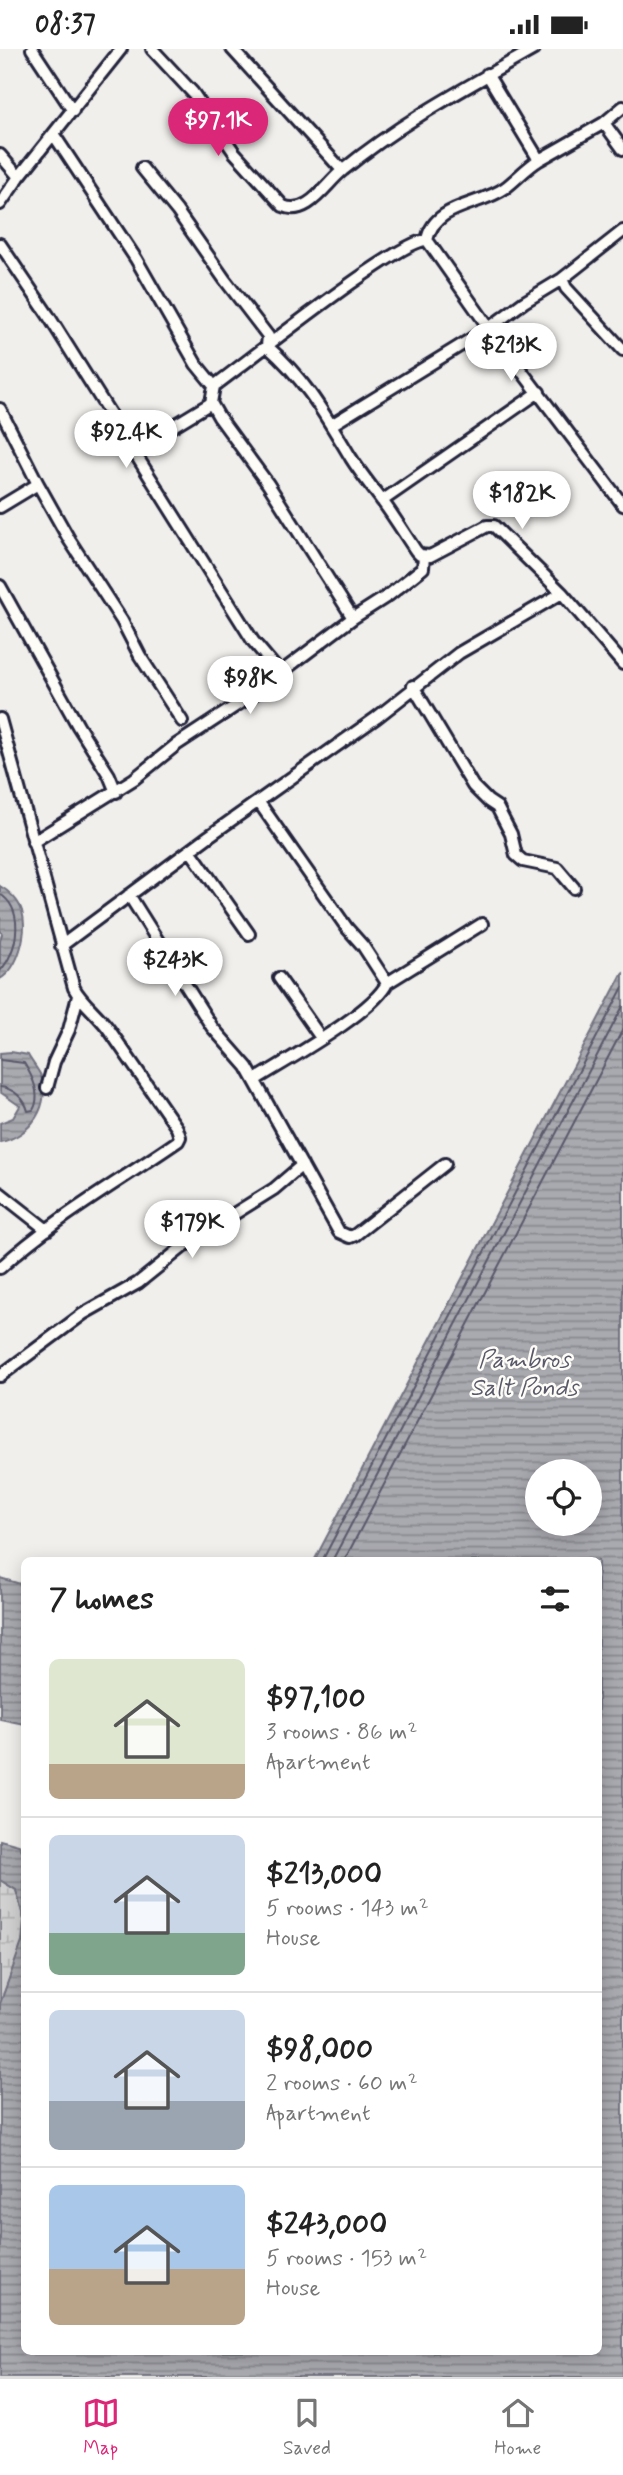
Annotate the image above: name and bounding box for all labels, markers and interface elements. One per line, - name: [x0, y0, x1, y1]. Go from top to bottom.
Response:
- text: 08:37: [35, 8, 96, 42]
- pin: $97.1K: [161, 99, 275, 158]
- text: $97.1K: [184, 106, 252, 136]
- pin: $213K: [462, 323, 560, 383]
- text: $213K: [481, 331, 541, 361]
- pin: $92.4K: [69, 411, 183, 470]
- text: $92.4K: [90, 418, 162, 448]
- pin: $182K: [473, 471, 571, 531]
- text: $182K: [489, 479, 555, 509]
- pin: $98K: [209, 657, 291, 716]
- text: $98K: [223, 664, 277, 694]
- pin: $243K: [126, 939, 224, 998]
- text: $243K: [143, 946, 207, 976]
- pin: $179K: [143, 1201, 241, 1260]
- text: $179K: [160, 1208, 224, 1238]
- water label: Pambros Salt Ponds: [470, 1345, 580, 1404]
- map controls: [525, 1459, 602, 1536]
- button: locate: [525, 1459, 602, 1536]
- text: 7 homes: [49, 1580, 154, 1619]
- icon: filters: [536, 1580, 574, 1618]
- text: $97,100: [266, 1679, 366, 1718]
- icon: home: [105, 1687, 189, 1771]
- text: 3 rooms · 86 m²: [266, 1718, 417, 1748]
- text: Apartment: [266, 1748, 371, 1778]
- text: $213,000: [266, 1855, 382, 1894]
- icon: home: [105, 1863, 189, 1947]
- text: 5 rooms · 143 m²: [266, 1894, 429, 1924]
- text: House: [266, 1924, 320, 1954]
- text: $98,000: [266, 2030, 373, 2069]
- icon: home: [105, 2038, 189, 2122]
- text: 2 rooms · 60 m²: [266, 2069, 418, 2099]
- text: Apartment: [266, 2099, 371, 2129]
- text: $243,000: [266, 2205, 387, 2244]
- icon: home: [105, 2213, 189, 2297]
- text: 5 rooms · 153 m²: [266, 2244, 427, 2274]
- text: House: [266, 2274, 320, 2304]
- tab: Map: [82, 2394, 120, 2461]
- tab: Saved: [283, 2394, 331, 2461]
- tab: Home: [494, 2394, 541, 2461]

